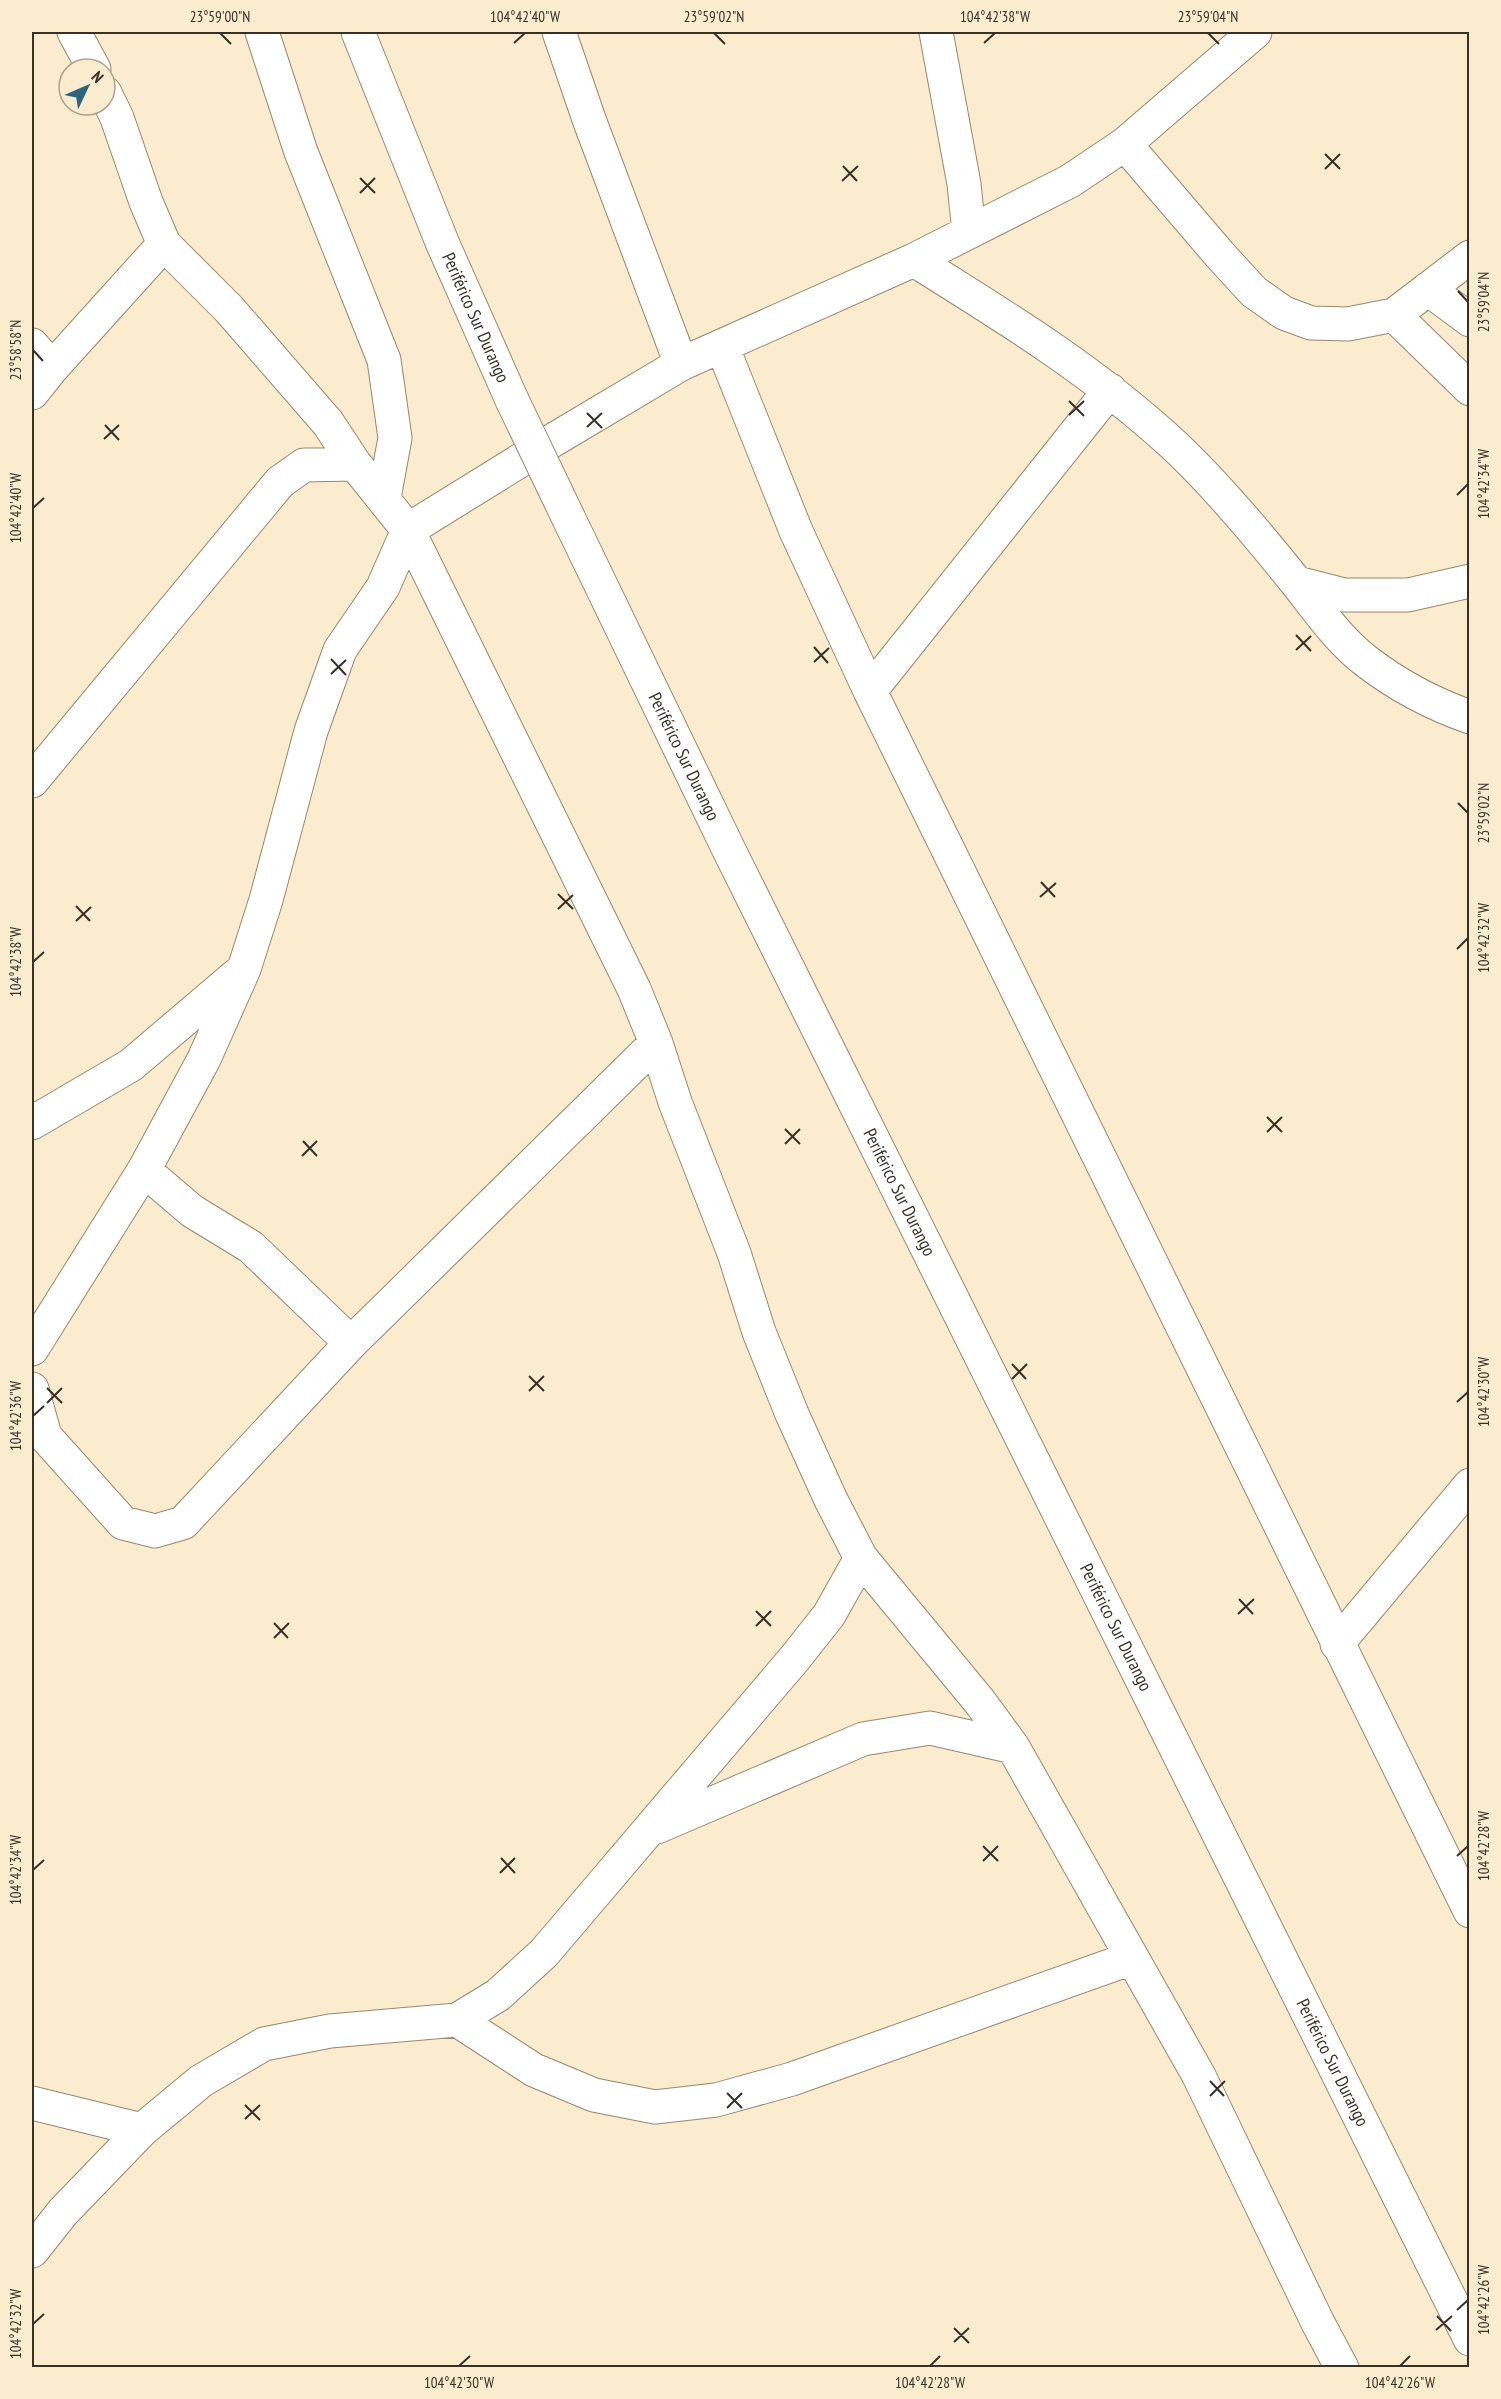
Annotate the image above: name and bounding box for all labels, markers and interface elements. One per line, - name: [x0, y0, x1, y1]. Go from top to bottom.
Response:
- text: 23°59'00"N: [190, 7, 250, 26]
- text: 104°42'40"W: [490, 7, 560, 26]
- text: 23°59'02"N: [684, 7, 744, 26]
- text: 104°42'38"W: [960, 7, 1030, 26]
- text: 23°59'04"N: [1178, 7, 1238, 26]
- north arrow: [57, 57, 117, 117]
- text: N: [88, 67, 108, 87]
- street label: Periférico Sur Durango: [437, 249, 515, 386]
- text: 23°59'04"N: [1474, 272, 1493, 332]
- text: 23°58'58"N: [6, 320, 25, 380]
- text: 104°42'34"W: [1474, 449, 1493, 519]
- text: 104°42'40"W: [6, 473, 25, 543]
- street label: Periférico Sur Durango: [644, 689, 725, 825]
- text: 23°59'02"N: [1474, 783, 1493, 843]
- text: 104°42'32"W: [1474, 903, 1493, 973]
- text: 104°42'38"W: [6, 927, 25, 997]
- street label: Periférico Sur Durango: [858, 1125, 941, 1260]
- text: 104°42'30"W: [1474, 1357, 1493, 1427]
- text: 104°42'36"W: [6, 1381, 25, 1451]
- street label: Periférico Sur Durango: [1075, 1560, 1158, 1695]
- text: 104°42'28"W: [1474, 1811, 1493, 1881]
- text: 104°42'34"W: [6, 1835, 25, 1905]
- street label: Periférico Sur Durango: [1291, 1995, 1374, 2130]
- text: 104°42'26"W: [1474, 2265, 1493, 2335]
- text: 104°42'32"W: [6, 2289, 25, 2359]
- text: 104°42'30"W: [424, 2373, 494, 2392]
- text: 104°42'28"W: [895, 2373, 965, 2392]
- text: 104°42'26"W: [1365, 2373, 1435, 2392]

